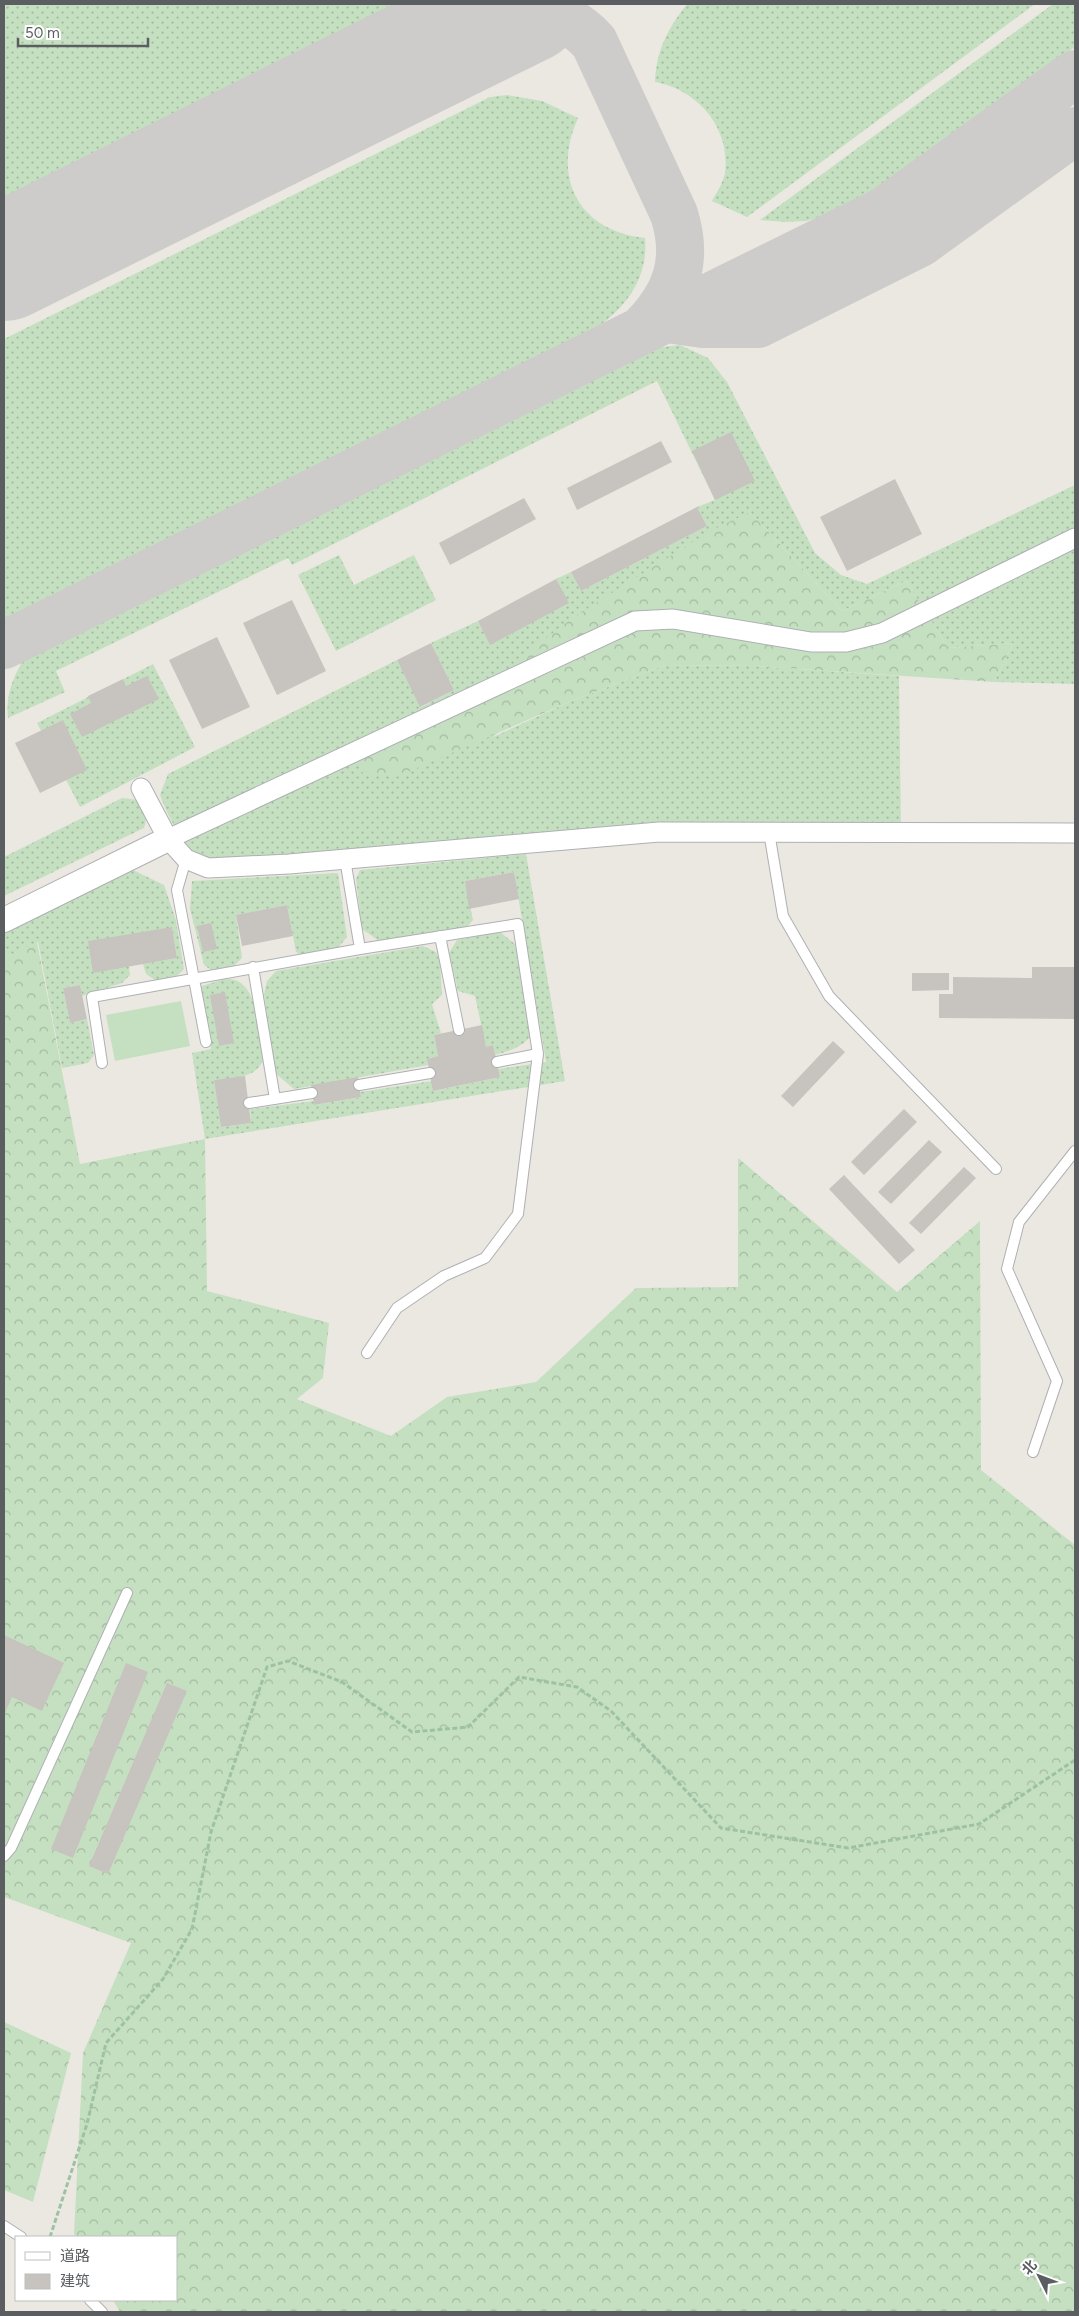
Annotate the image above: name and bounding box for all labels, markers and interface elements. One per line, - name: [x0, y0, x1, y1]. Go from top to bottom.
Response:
- scale bar: [18, 15, 148, 47]
- text: 50 m: [25, 24, 60, 42]
- legend: [15, 2236, 178, 2301]
- text: 道路: [60, 2247, 90, 2265]
- north arrow: [1014, 2251, 1064, 2301]
- text: 北: [1019, 2257, 1041, 2279]
- text: 建筑: [60, 2272, 90, 2290]

